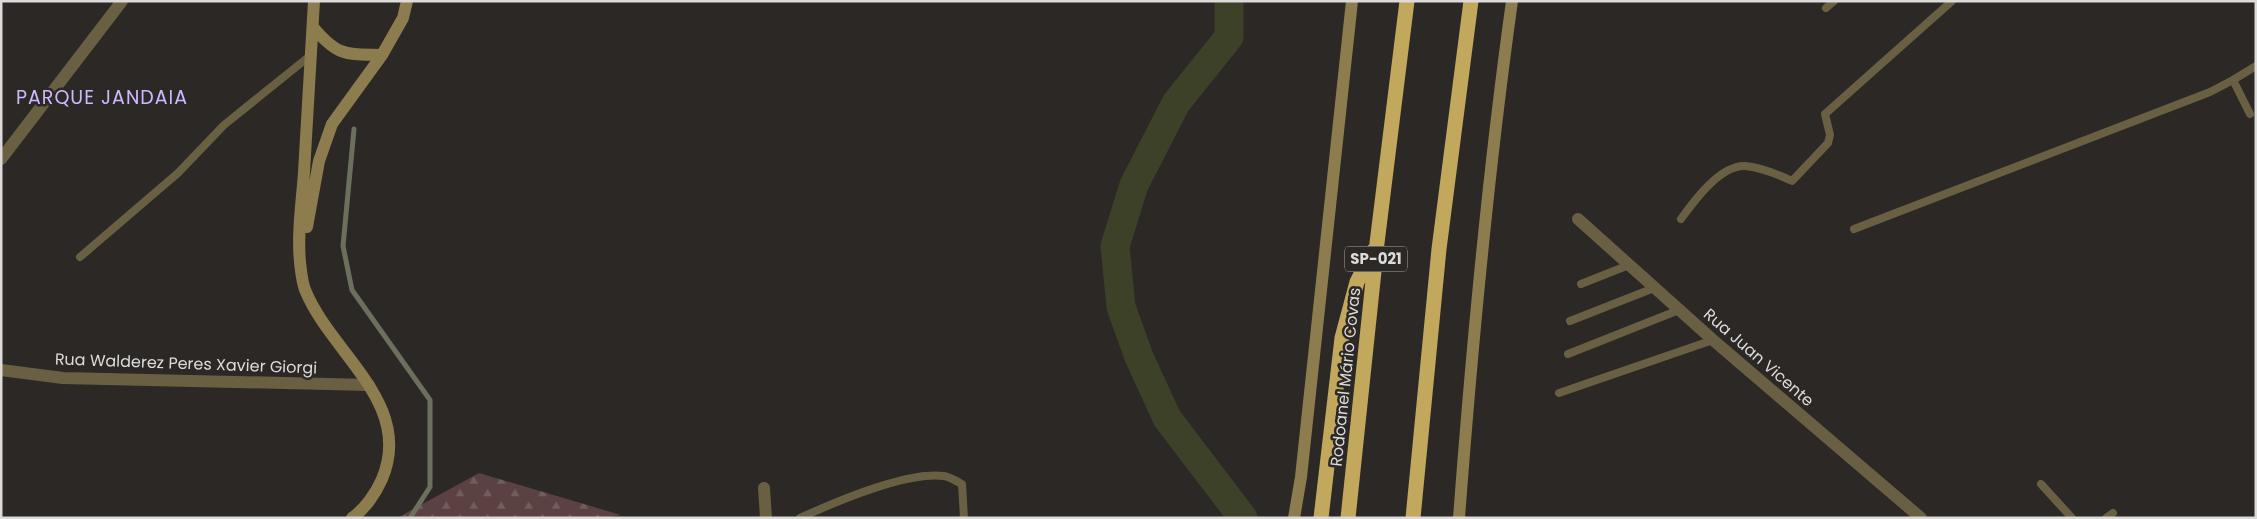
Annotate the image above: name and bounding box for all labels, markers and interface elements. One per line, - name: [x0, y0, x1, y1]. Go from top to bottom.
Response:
- district label: PARQUE JANDAIA: [16, 84, 188, 111]
- road number: SP-021: [1345, 246, 1407, 272]
- street label: Rodoanel Mário Covas: [1325, 286, 1366, 468]
- street label: Rua Juan Vicente: [1698, 303, 1819, 412]
- street label: Rua Walderez Peres Xavier Giorgi: [54, 347, 318, 380]

